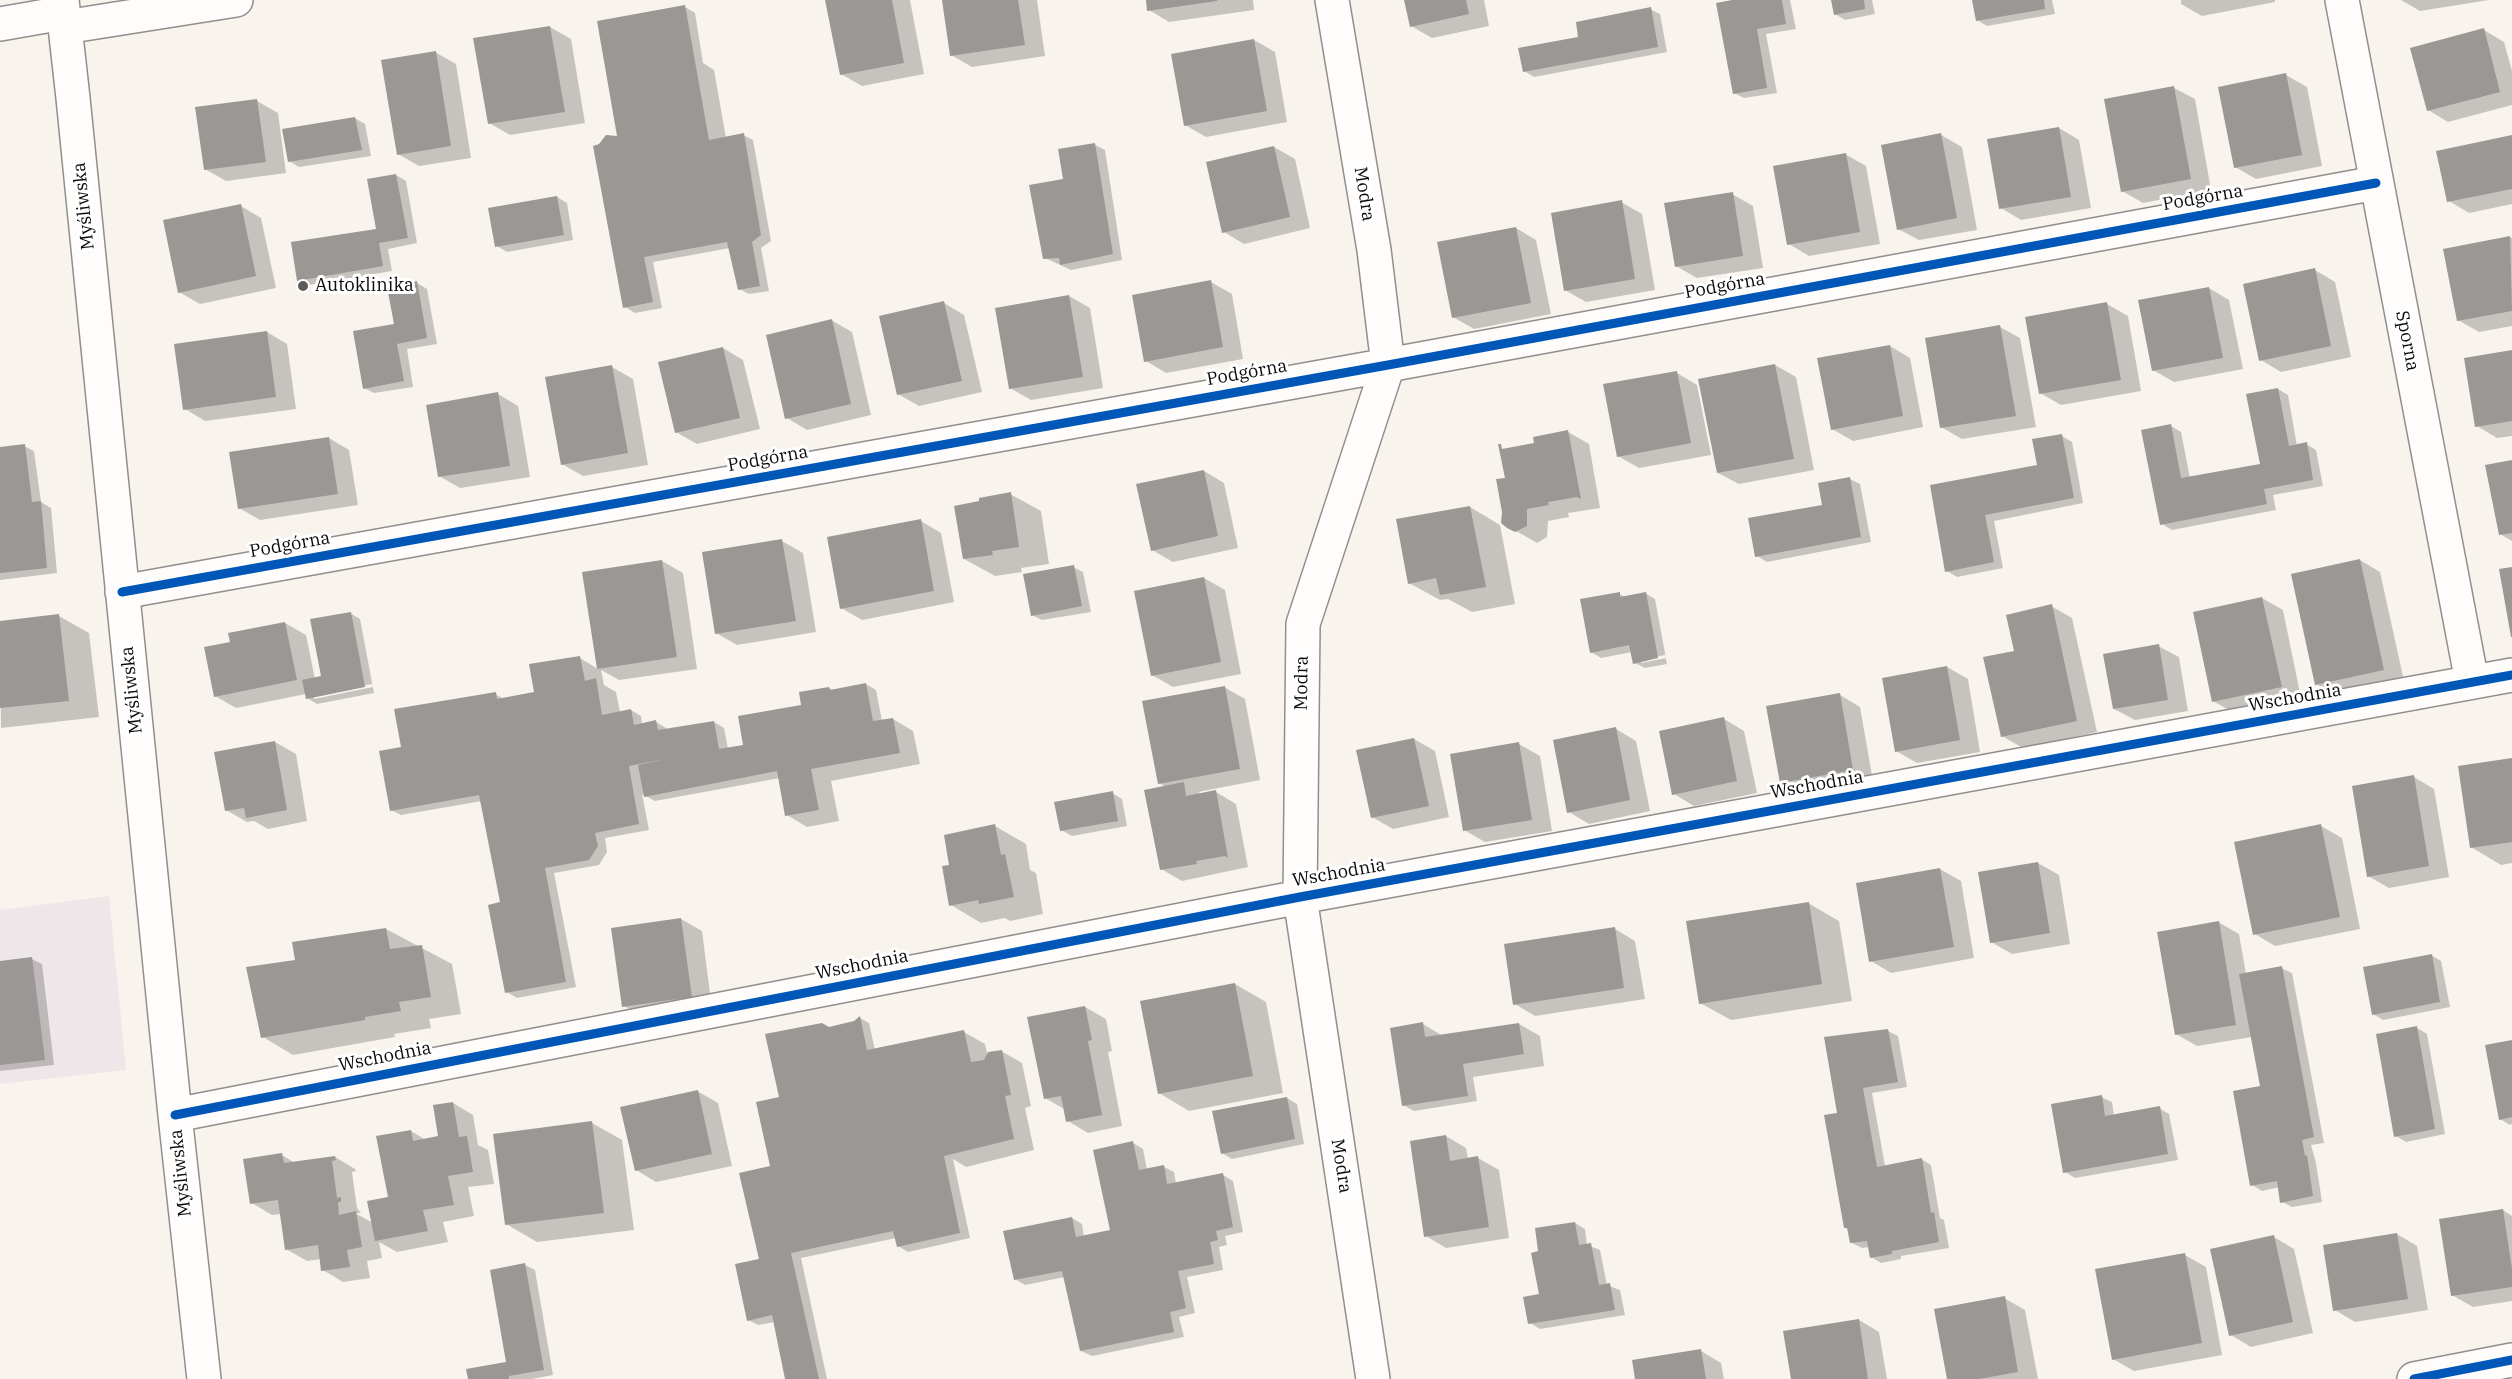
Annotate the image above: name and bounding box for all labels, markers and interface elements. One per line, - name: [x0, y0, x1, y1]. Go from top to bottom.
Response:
- street label: Myśliwska: [69, 161, 99, 251]
- street label: Modra: [1349, 165, 1379, 223]
- street label: Podgórna: [2161, 180, 2245, 216]
- street label: Podgórna: [1683, 268, 1767, 304]
- place label: Autoklinika: [315, 275, 414, 297]
- marker: Autoklinika: [296, 279, 310, 293]
- street label: Sporna: [2391, 309, 2423, 373]
- street label: Podgórna: [1205, 355, 1289, 391]
- street label: Podgórna: [726, 441, 810, 477]
- street label: Podgórna: [248, 527, 332, 563]
- street label: Myśliwska: [117, 645, 147, 735]
- street label: Modra: [1291, 655, 1313, 711]
- street label: Wschodnia: [2247, 679, 2343, 717]
- street label: Wschodnia: [1769, 766, 1865, 804]
- street label: Wschodnia: [1291, 854, 1387, 892]
- street label: Wschodnia: [814, 945, 910, 985]
- street label: Wschodnia: [337, 1037, 433, 1077]
- street label: Myśliwska: [166, 1128, 196, 1218]
- street label: Modra: [1326, 1137, 1356, 1195]

